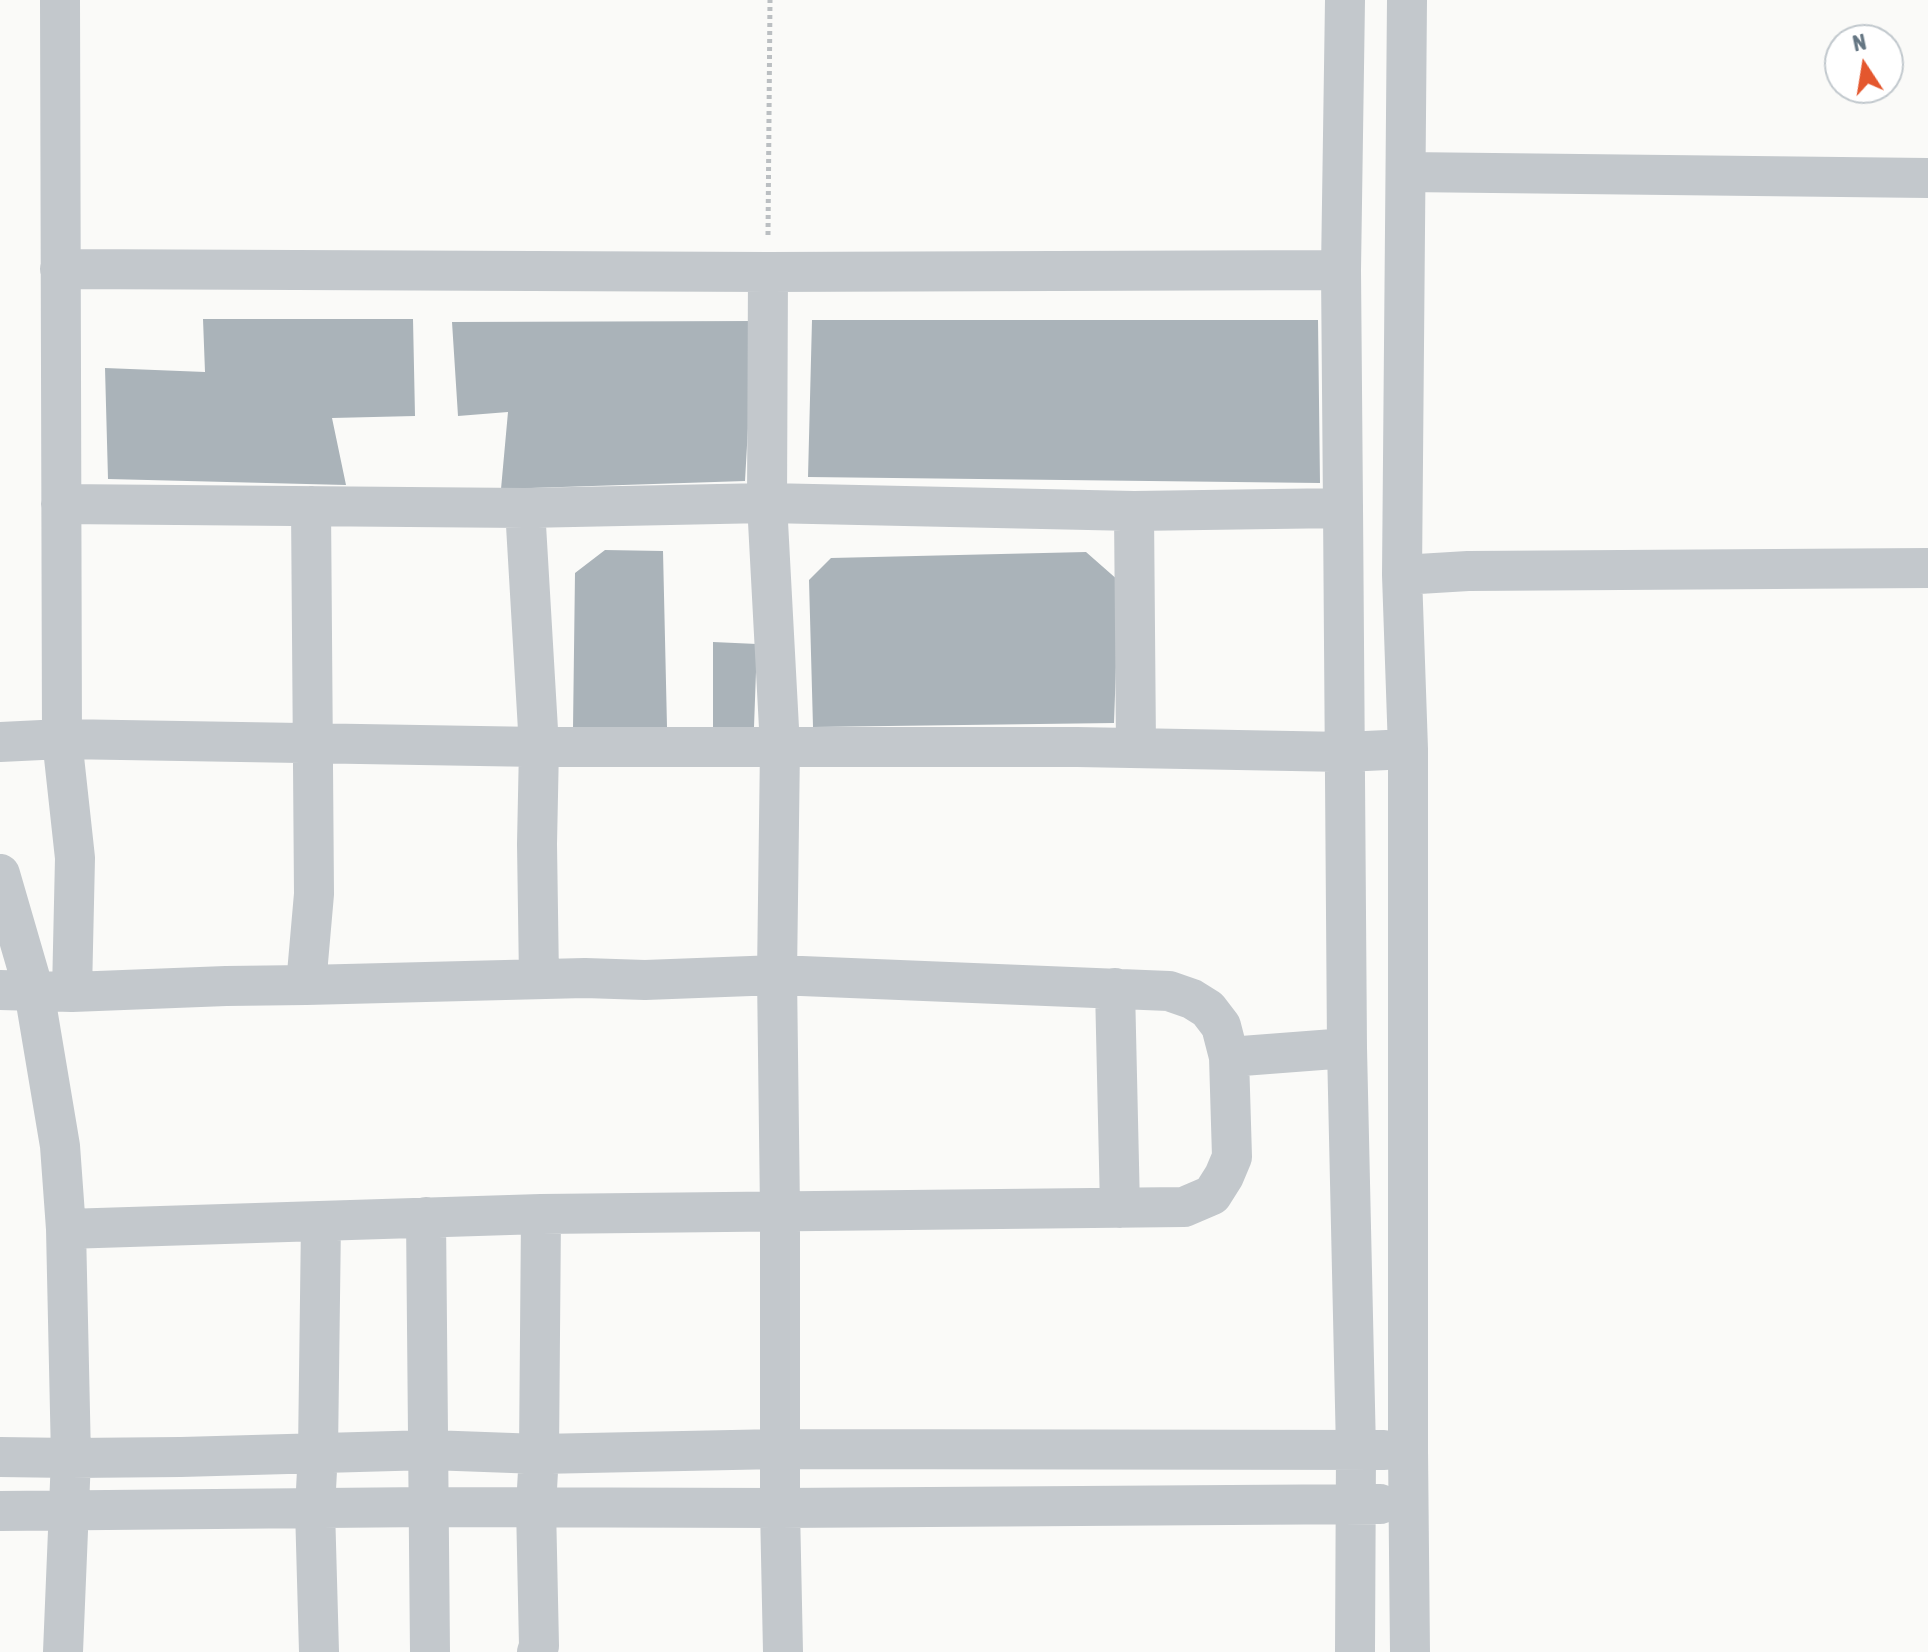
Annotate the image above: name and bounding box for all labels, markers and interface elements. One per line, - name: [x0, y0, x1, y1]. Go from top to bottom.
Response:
- north arrow: [1824, 24, 1904, 104]
- text: N: [1850, 28, 1868, 57]

